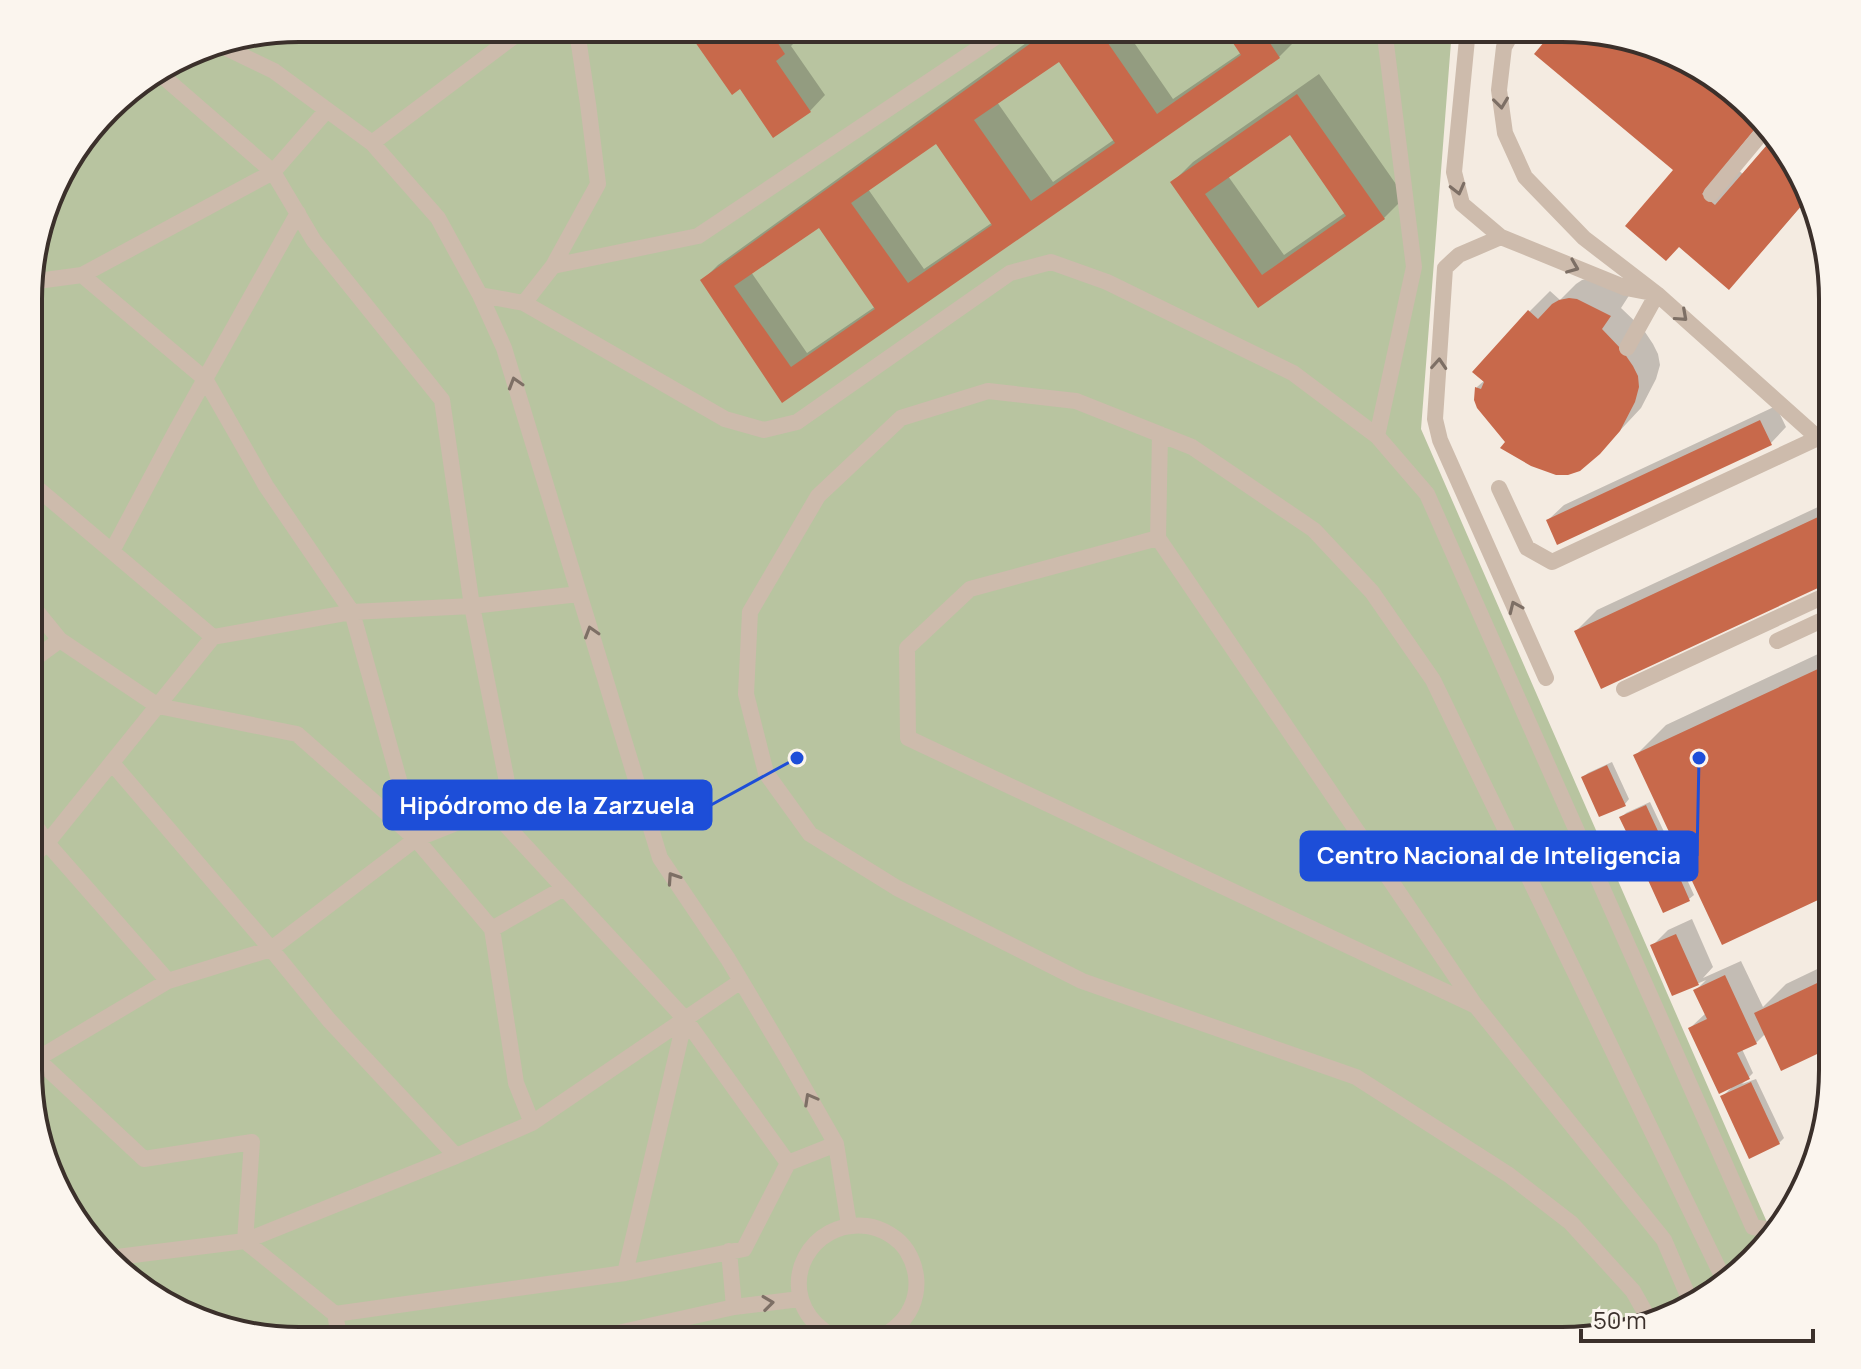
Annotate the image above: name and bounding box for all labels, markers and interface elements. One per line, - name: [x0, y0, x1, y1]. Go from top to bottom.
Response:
- one-way arrow: [1492, 97, 1509, 110]
- one-way arrow: [1448, 182, 1465, 196]
- one-way arrow: [1565, 257, 1579, 273]
- one-way arrow: [1672, 306, 1687, 321]
- one-way arrow: [1430, 357, 1447, 370]
- one-way arrow: [508, 377, 524, 391]
- one-way arrow: [1508, 601, 1524, 615]
- one-way arrow: [584, 626, 600, 639]
- callout: Hipódromo de la Zarzuela: [384, 781, 711, 829]
- text: Hipódromo de la Zarzuela: [399, 788, 695, 821]
- callout: Centro Nacional de Inteligencia: [1301, 832, 1697, 880]
- text: Centro Nacional de Inteligencia: [1317, 838, 1681, 871]
- one-way arrow: [668, 872, 683, 886]
- one-way arrow: [804, 1093, 820, 1107]
- scale bar: [1581, 1293, 1813, 1343]
- one-way arrow: [761, 1295, 775, 1312]
- text: 50 m: [1593, 1303, 1647, 1336]

